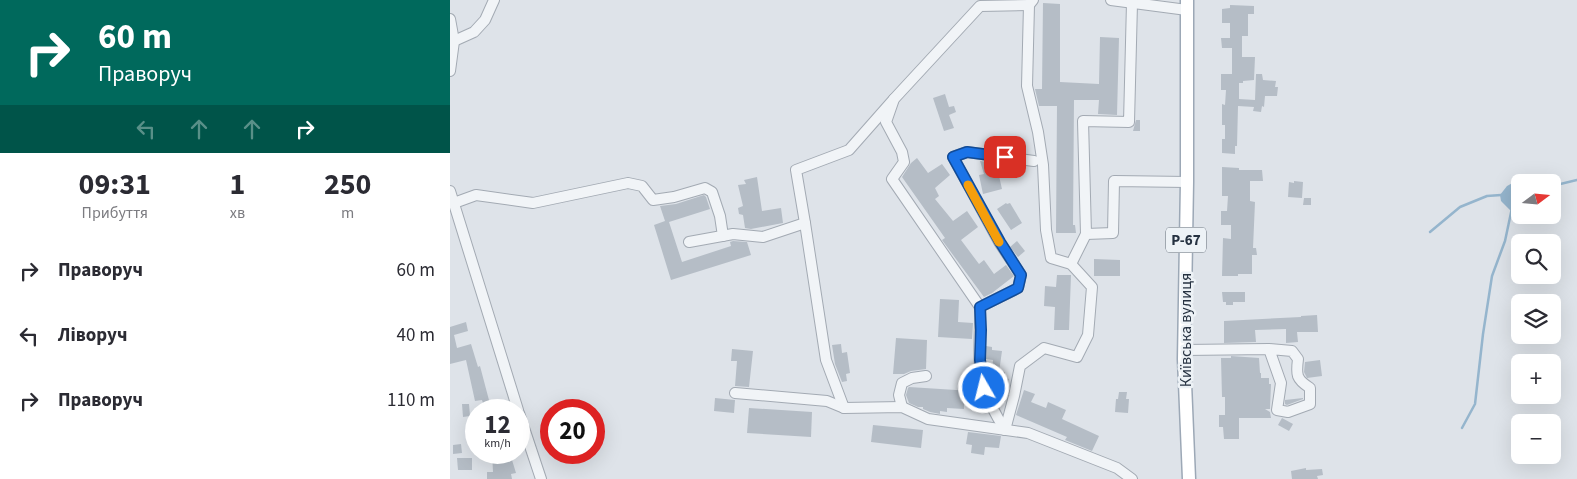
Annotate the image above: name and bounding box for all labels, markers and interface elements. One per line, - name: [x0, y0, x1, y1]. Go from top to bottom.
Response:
- text: 60 m: [98, 12, 172, 62]
- icon: right: [15, 20, 80, 85]
- text: Праворуч: [98, 58, 192, 90]
- icon: left: [132, 115, 160, 143]
- icon: ahead: [185, 115, 213, 143]
- icon: ahead: [238, 115, 266, 143]
- icon: right: [291, 115, 319, 143]
- pin: [984, 136, 1026, 178]
- icon: arrive: [991, 143, 1019, 171]
- text: 09:31: [79, 163, 151, 206]
- text: 1: [230, 163, 245, 206]
- text: 250: [324, 163, 371, 206]
- north arrow: [1511, 174, 1561, 224]
- map controls: [1511, 174, 1561, 464]
- text: Прибуття: [82, 202, 148, 224]
- text: хв: [230, 202, 245, 224]
- text: m: [341, 202, 354, 224]
- road number: Р-67: [1166, 228, 1206, 252]
- button: search: [1511, 234, 1561, 284]
- icon: right: [15, 257, 43, 285]
- text: Праворуч: [58, 257, 143, 284]
- text: 60 m: [397, 257, 435, 284]
- street label: Київська вулиця: [1175, 273, 1197, 387]
- button: layers: [1511, 294, 1561, 344]
- icon: left: [15, 322, 43, 350]
- text: Ліворуч: [58, 322, 127, 349]
- text: 40 m: [397, 322, 435, 349]
- button: +: [1511, 354, 1561, 404]
- position arrow: [957, 361, 1009, 413]
- icon: right: [15, 387, 43, 415]
- text: Праворуч: [58, 387, 143, 414]
- text: 110 m: [387, 387, 435, 414]
- speed limit sign: 20: [540, 399, 605, 464]
- text: 12: [484, 407, 511, 443]
- button: −: [1511, 414, 1561, 464]
- text: km/h: [484, 435, 511, 452]

